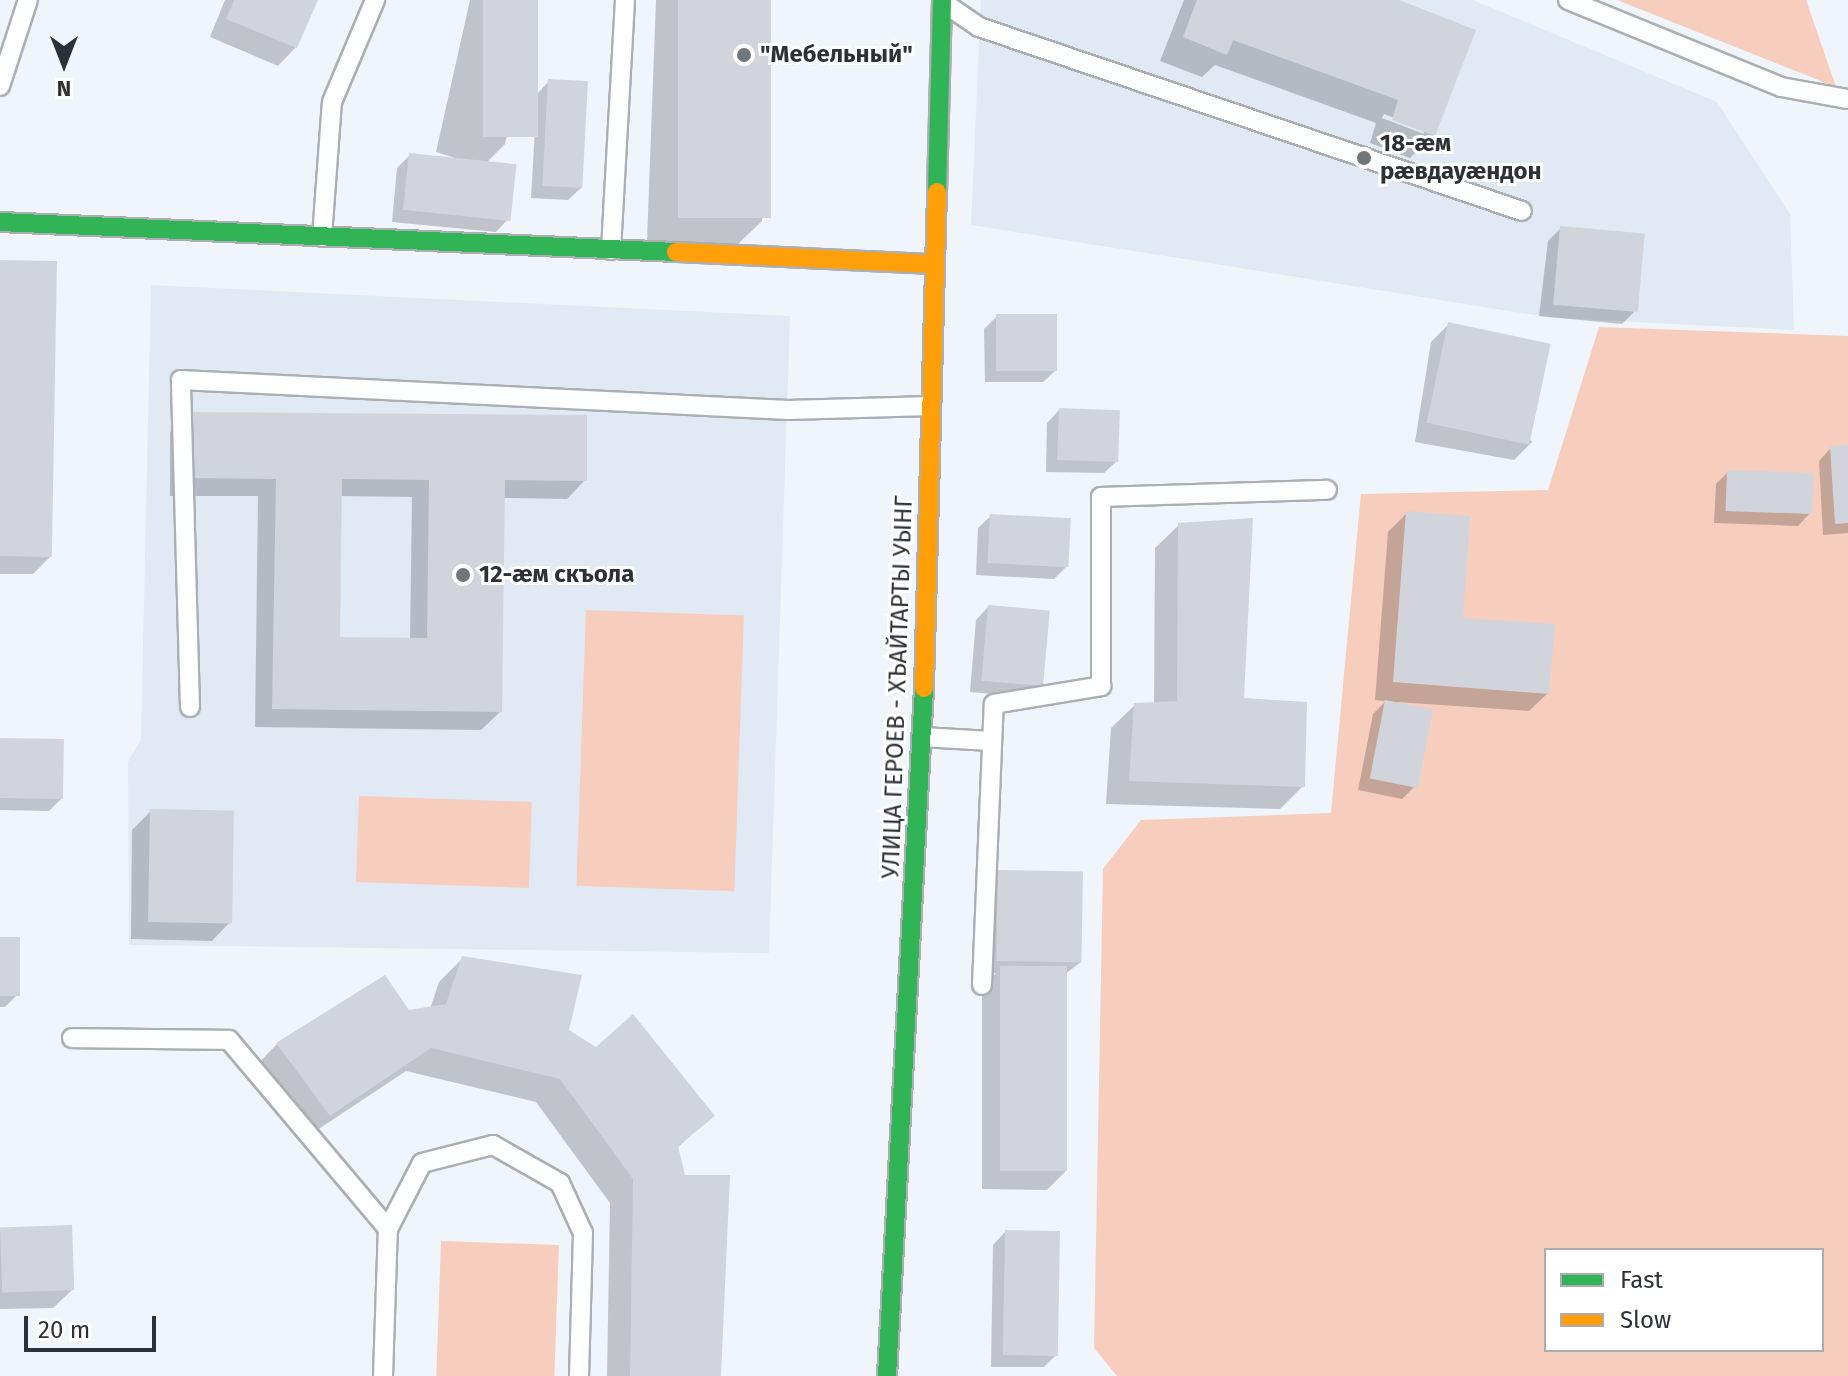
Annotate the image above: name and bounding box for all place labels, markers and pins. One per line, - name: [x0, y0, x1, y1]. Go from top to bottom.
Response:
- place label: "Мебельный": [760, 41, 913, 69]
- marker: "Мебельный": [735, 46, 753, 64]
- place label: 18-æм рӕвдауӕндон: [1380, 130, 1542, 186]
- marker: 18-æм рӕвдауӕндон: [1355, 149, 1373, 167]
- place label: 12-æм скъола: [479, 561, 634, 589]
- marker: 12-æм скъола: [454, 566, 472, 584]

